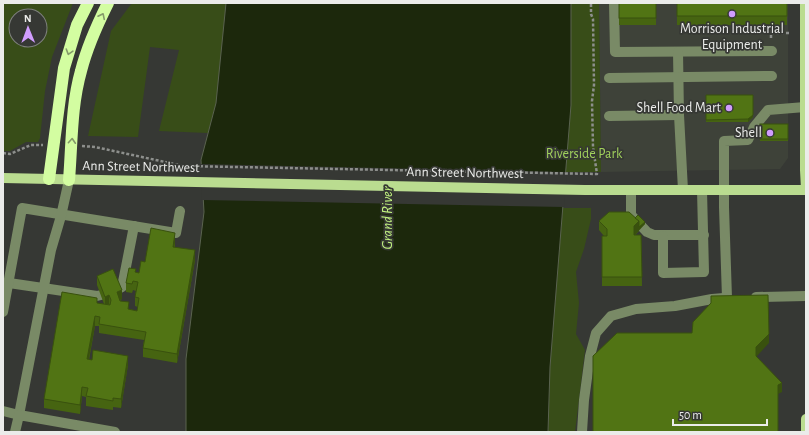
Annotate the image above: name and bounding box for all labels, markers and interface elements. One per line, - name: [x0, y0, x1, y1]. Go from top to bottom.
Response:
- north arrow: [8, 8, 48, 48]
- marker: Morrison Industrial Equipment: [727, 9, 737, 19]
- one-way arrow: [97, 12, 105, 20]
- text: N: [24, 13, 32, 24]
- place label: Morrison Industrial Equipment: [680, 22, 784, 52]
- one-way arrow: [65, 49, 74, 56]
- place label: Shell Food Mart: [636, 101, 722, 115]
- marker: Shell Food Mart: [724, 103, 734, 113]
- place label: Shell: [735, 126, 762, 140]
- marker: Shell: [765, 128, 775, 138]
- one-way arrow: [67, 138, 76, 144]
- park label: Riverside Park: [546, 147, 623, 161]
- street label: Ann Street Northwest: [82, 159, 200, 175]
- street label: Ann Street Northwest: [406, 165, 524, 181]
- water label: Grand River: [380, 185, 395, 250]
- scale bar: [673, 401, 767, 427]
- text: 50 m: [679, 409, 702, 421]

